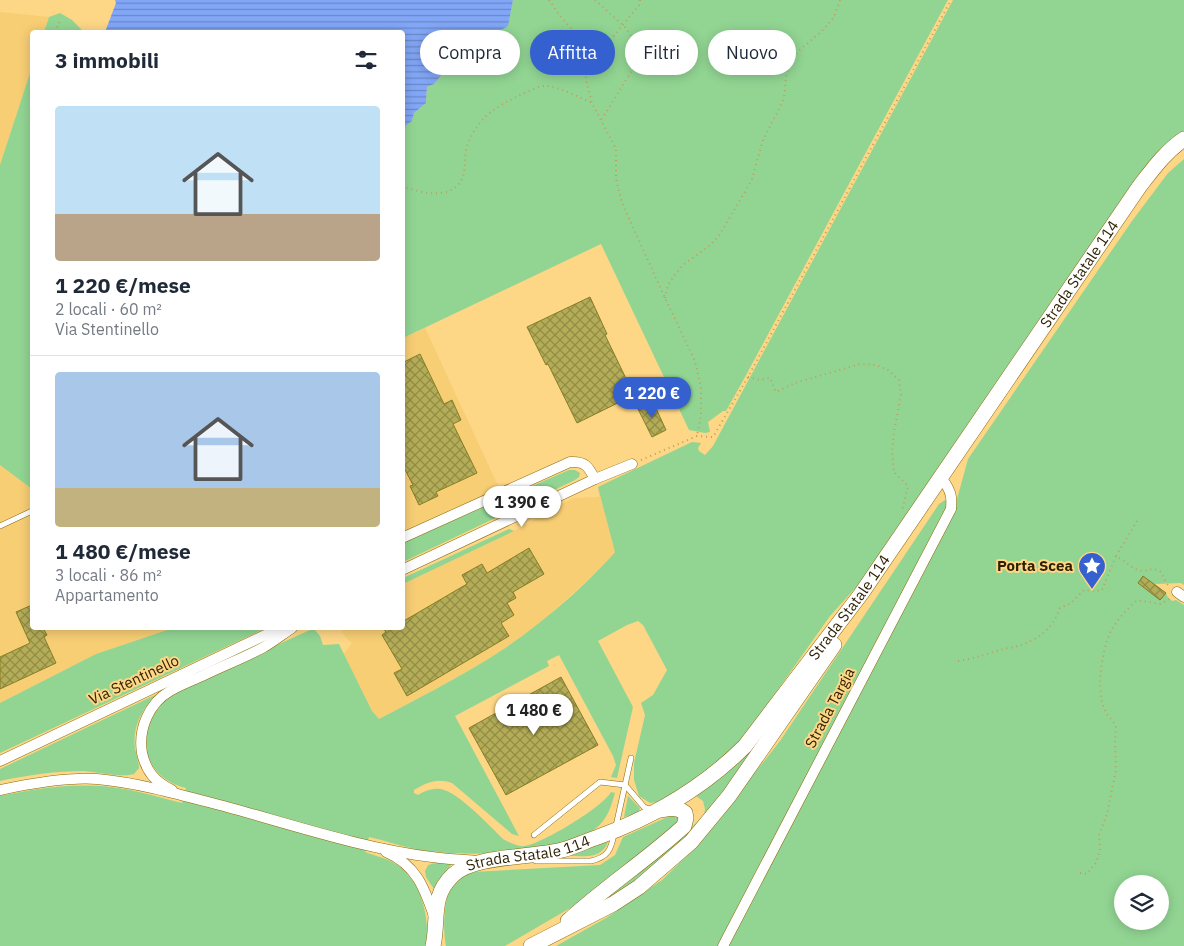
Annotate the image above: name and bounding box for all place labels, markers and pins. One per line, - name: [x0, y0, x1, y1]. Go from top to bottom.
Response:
- pin: 1 220 €: [606, 376, 698, 419]
- pin: 1 390 €: [476, 486, 568, 528]
- place icon: Porta Scea: [1077, 551, 1107, 590]
- place label: Porta Scea: [997, 556, 1073, 575]
- pin: 1 480 €: [488, 694, 580, 736]

